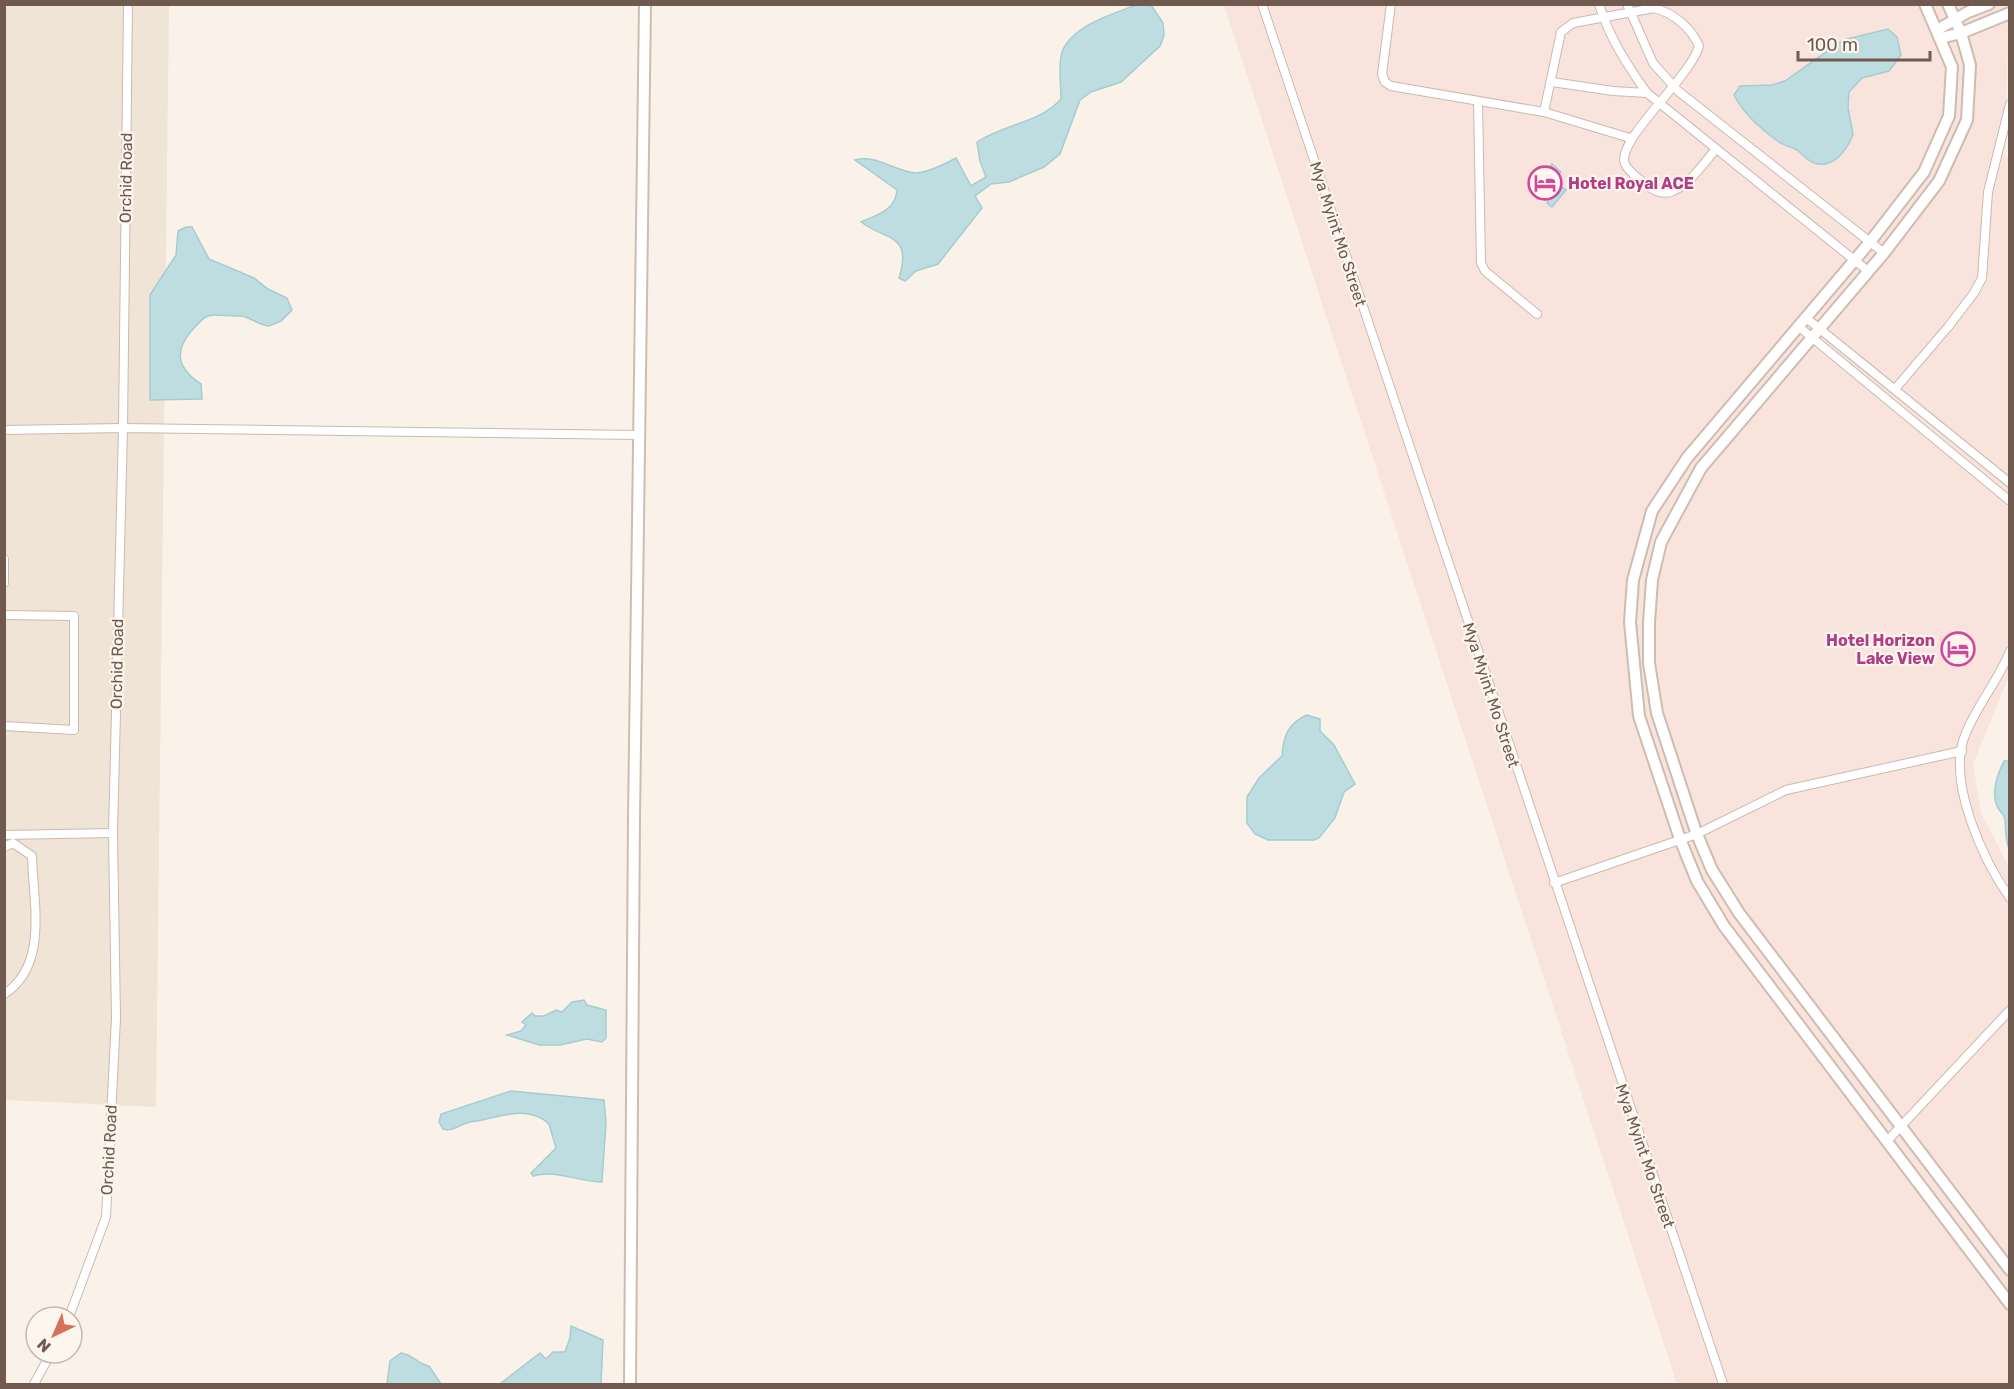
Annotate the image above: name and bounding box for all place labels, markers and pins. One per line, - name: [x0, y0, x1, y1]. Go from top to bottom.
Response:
- hotel icon: Hotel Royal ACE: [1527, 165, 1563, 201]
- place label: Hotel Royal ACE: [1568, 174, 1694, 193]
- place label: Hotel Horizon Lake View: [1826, 631, 1936, 668]
- hotel icon: Hotel Horizon Lake View: [1940, 631, 1976, 667]

